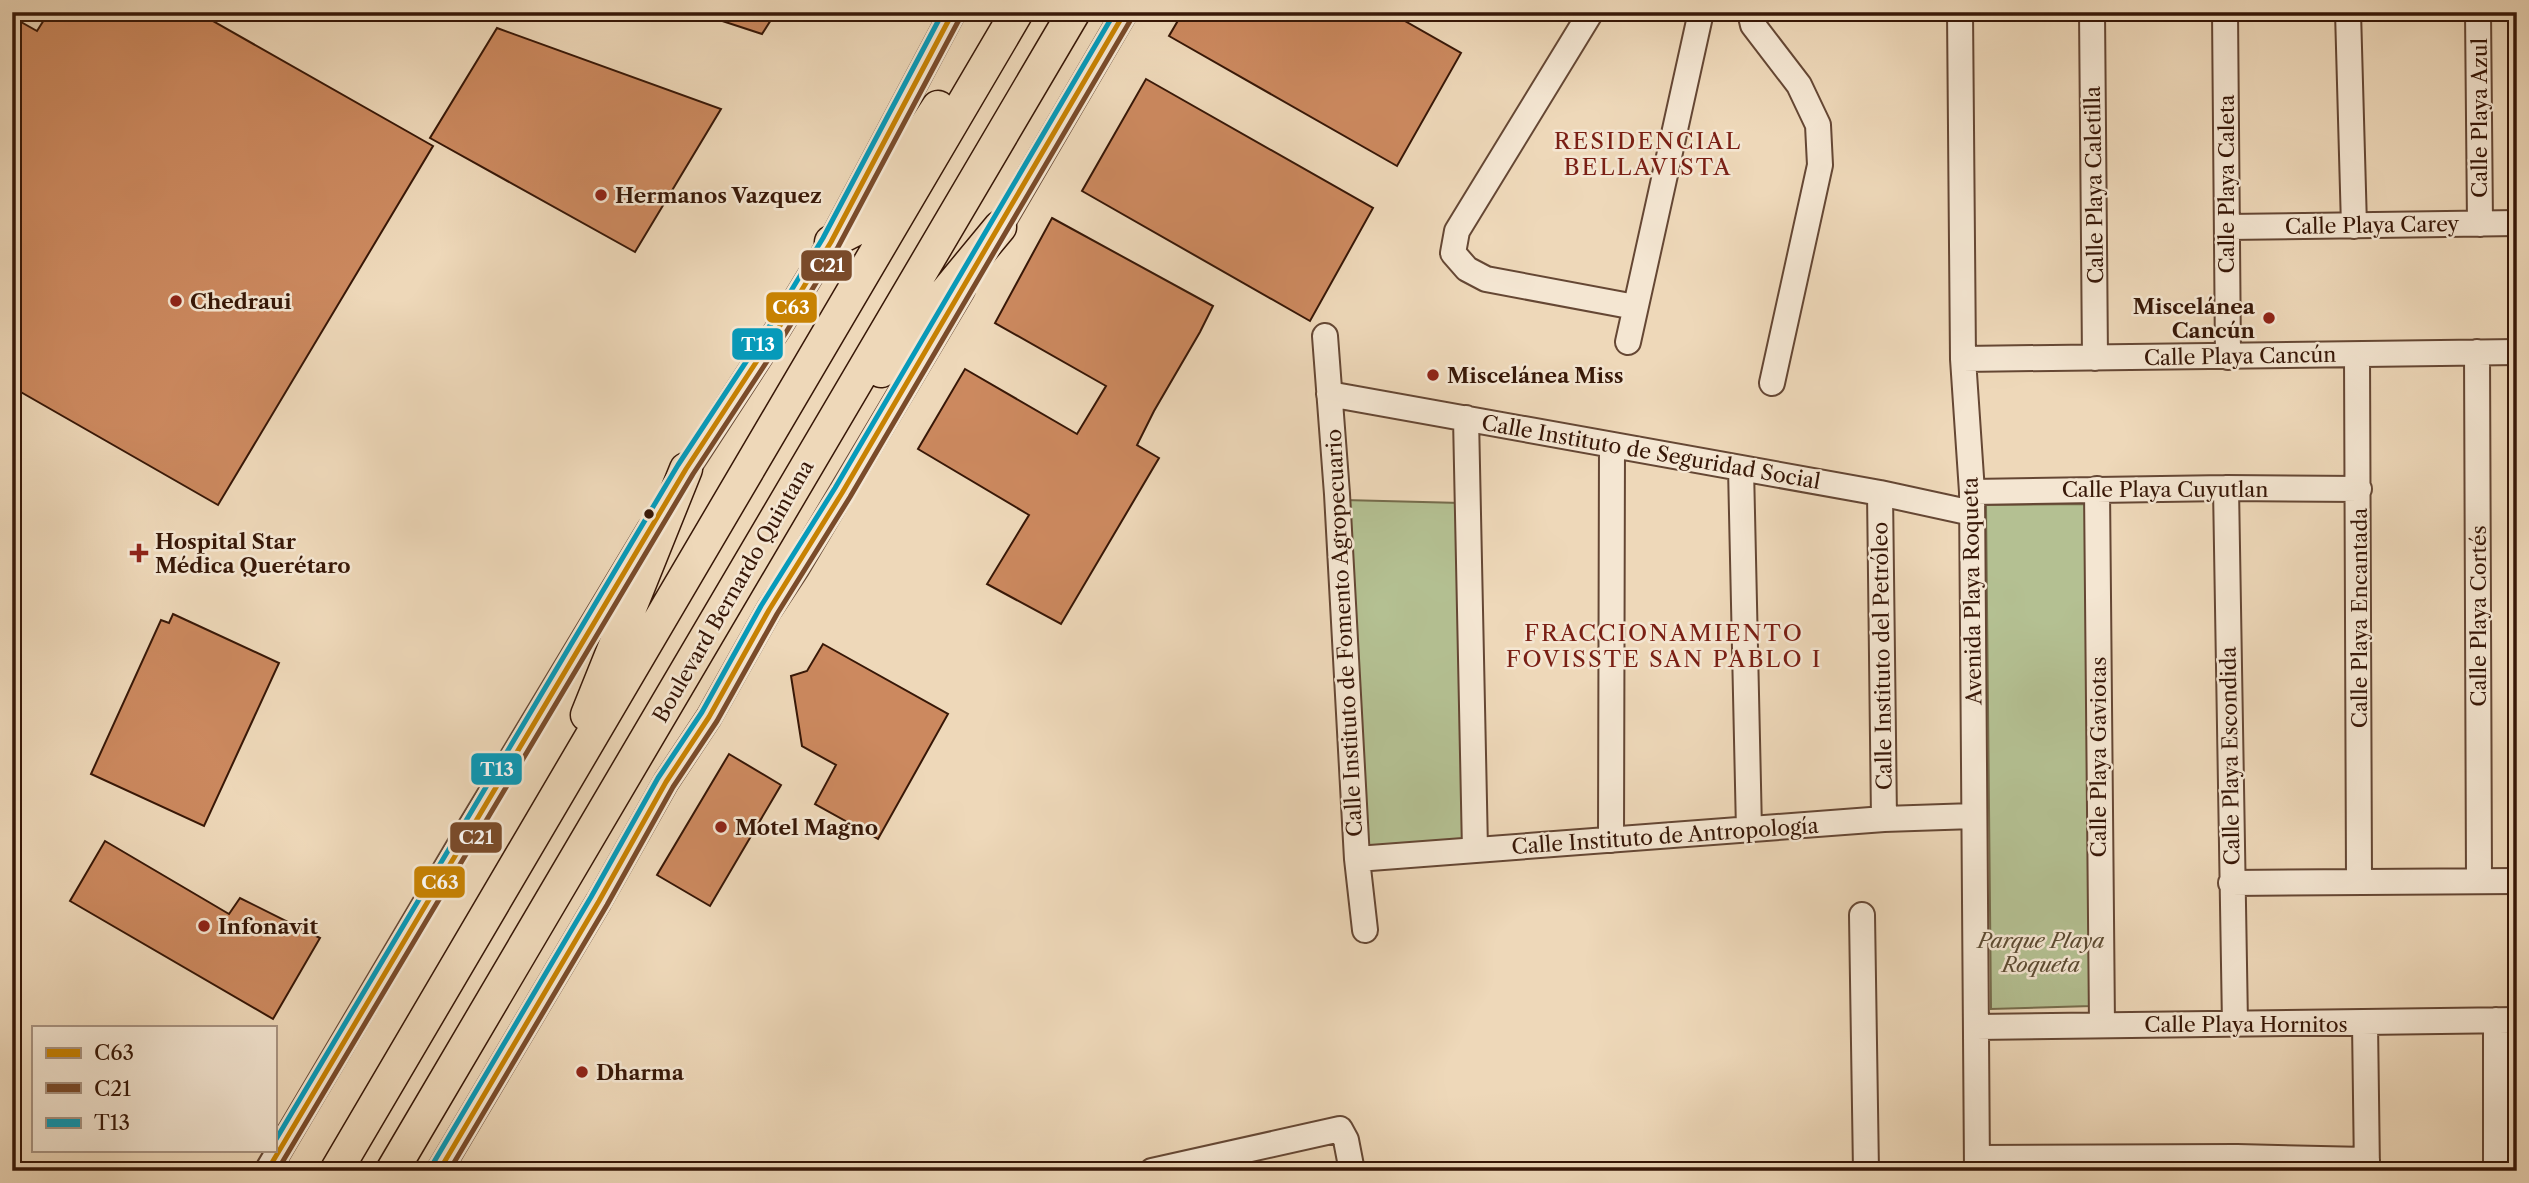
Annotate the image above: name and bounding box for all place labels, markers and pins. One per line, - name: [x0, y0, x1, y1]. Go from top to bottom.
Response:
- place label: Hermanos Vazquez: [615, 183, 822, 208]
- marker: Hermanos Vazquez: [593, 187, 609, 203]
- place label: Chedraui: [190, 289, 292, 314]
- marker: Chedraui: [168, 293, 184, 309]
- place label: Miscelánea Cancún: [2133, 294, 2256, 343]
- marker: Miscelánea Cancún: [2261, 310, 2277, 326]
- place label: Miscelánea Miss: [1447, 363, 1624, 388]
- marker: Miscelánea Miss: [1425, 367, 1441, 383]
- unlabelled marker: [642, 507, 656, 521]
- place label: Hospital Star Médica Querétaro: [155, 529, 351, 578]
- marker: Hospital Star Médica Querétaro: [129, 543, 149, 563]
- place label: Motel Magno: [735, 815, 878, 840]
- marker: Motel Magno: [713, 819, 729, 835]
- place label: Infonavit: [218, 914, 318, 939]
- marker: Infonavit: [196, 918, 212, 934]
- place label: Dharma: [596, 1060, 685, 1085]
- marker: Dharma: [574, 1064, 590, 1080]

